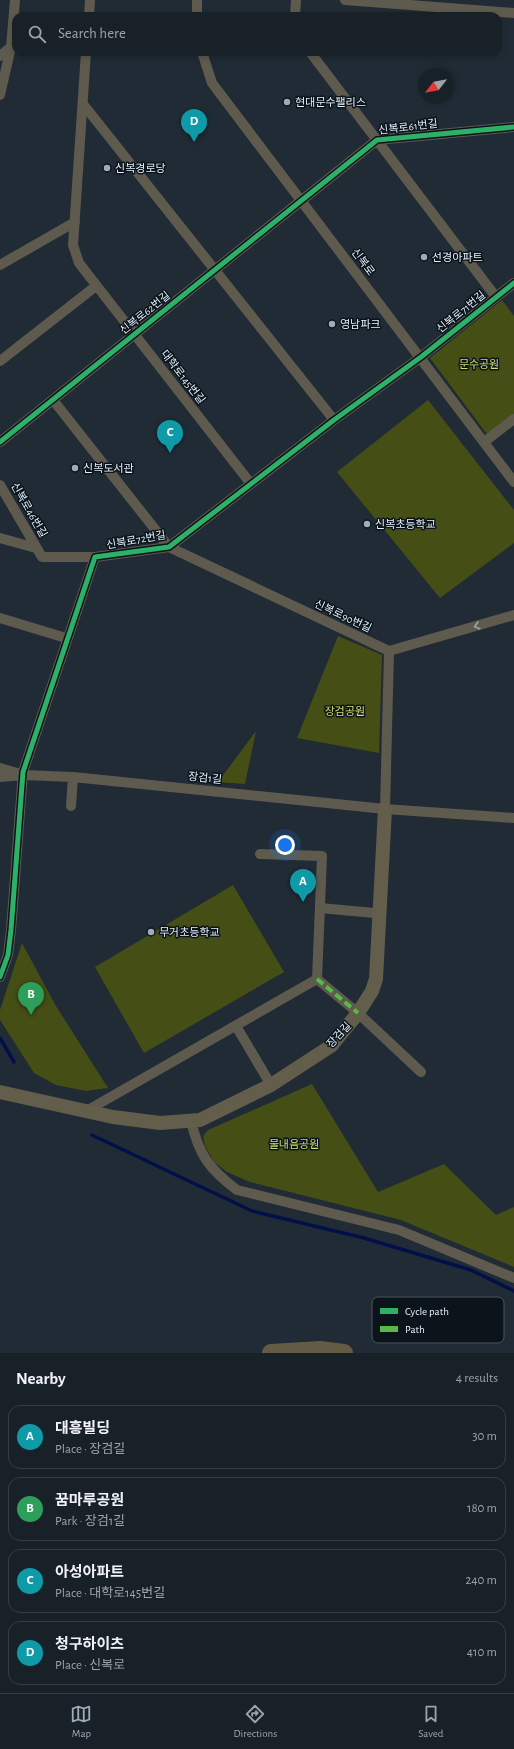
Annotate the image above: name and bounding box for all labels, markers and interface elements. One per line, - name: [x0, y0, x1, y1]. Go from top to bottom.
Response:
- search box: [12, 12, 502, 56]
- icon: search: [26, 23, 48, 45]
- text: Search here: [58, 26, 126, 41]
- north arrow: [418, 68, 454, 104]
- place label: 현대문수팰리스: [295, 96, 366, 108]
- marker: 현대문수팰리스: [282, 97, 292, 107]
- pin: D: [181, 109, 207, 142]
- street label: 신복로61번길: [378, 118, 438, 136]
- marker: 신복경로당: [102, 163, 112, 173]
- place label: 신복경로당: [115, 163, 166, 174]
- street label: 신복로: [349, 247, 377, 277]
- marker: 선경아파트: [419, 252, 429, 262]
- place label: 선경아파트: [432, 252, 483, 263]
- street label: 신복로71번길: [435, 289, 487, 335]
- street label: 신복로62번길: [118, 290, 172, 336]
- marker: 영남파크: [327, 319, 337, 329]
- place label: 영남파크: [340, 319, 380, 330]
- street label: 대학로145번길: [159, 348, 208, 406]
- park label: 문수공원: [459, 359, 499, 370]
- pin: C: [157, 420, 183, 453]
- marker: 신복도서관: [70, 463, 80, 473]
- place label: 신복도서관: [83, 463, 134, 474]
- street label: 신복로46번길: [9, 481, 49, 539]
- place label: 신복초등학교: [375, 518, 436, 530]
- marker: 신복초등학교: [362, 519, 372, 529]
- street label: 신복로72번길: [105, 529, 167, 551]
- street label: 신복로90번길: [313, 598, 373, 634]
- one-way arrow: [473, 621, 480, 630]
- park label: 장검공원: [325, 706, 365, 717]
- street label: 장검1길: [187, 771, 223, 785]
- your location: [275, 835, 295, 855]
- pin: A: [290, 869, 316, 902]
- place label: 무거초등학교: [159, 926, 220, 938]
- marker: 무거초등학교: [146, 927, 156, 937]
- pin: B: [18, 982, 44, 1015]
- street label: 장검길: [325, 1020, 353, 1050]
- park label: 물내음공원: [269, 1139, 319, 1150]
- legend: [372, 1297, 504, 1343]
- text: Cycle path: [405, 1306, 449, 1317]
- text: Path: [405, 1324, 425, 1335]
- text: Nearby: [16, 1370, 66, 1387]
- text: 4 results: [456, 1372, 498, 1385]
- text: 대흥빌딩: [55, 1421, 110, 1436]
- text: A: [26, 1430, 34, 1443]
- text: 30 m: [472, 1430, 497, 1443]
- text: Place · 장검길: [55, 1443, 125, 1456]
- text: 꿈마루공원: [55, 1493, 124, 1508]
- text: B: [26, 1502, 34, 1515]
- text: 180 m: [467, 1502, 497, 1515]
- text: Park · 장검1길: [55, 1515, 125, 1528]
- text: 아성아파트: [55, 1565, 124, 1580]
- text: C: [27, 1574, 33, 1587]
- text: 240 m: [465, 1574, 497, 1587]
- text: Place · 대학로145번길: [55, 1587, 165, 1600]
- text: 청구하이츠: [55, 1637, 124, 1652]
- text: D: [26, 1646, 34, 1659]
- text: 410 m: [467, 1646, 497, 1659]
- text: Place · 신복로: [55, 1659, 125, 1672]
- tab: Map: [70, 1703, 92, 1740]
- tab: Directions: [233, 1703, 277, 1740]
- tab: Saved: [418, 1703, 443, 1740]

